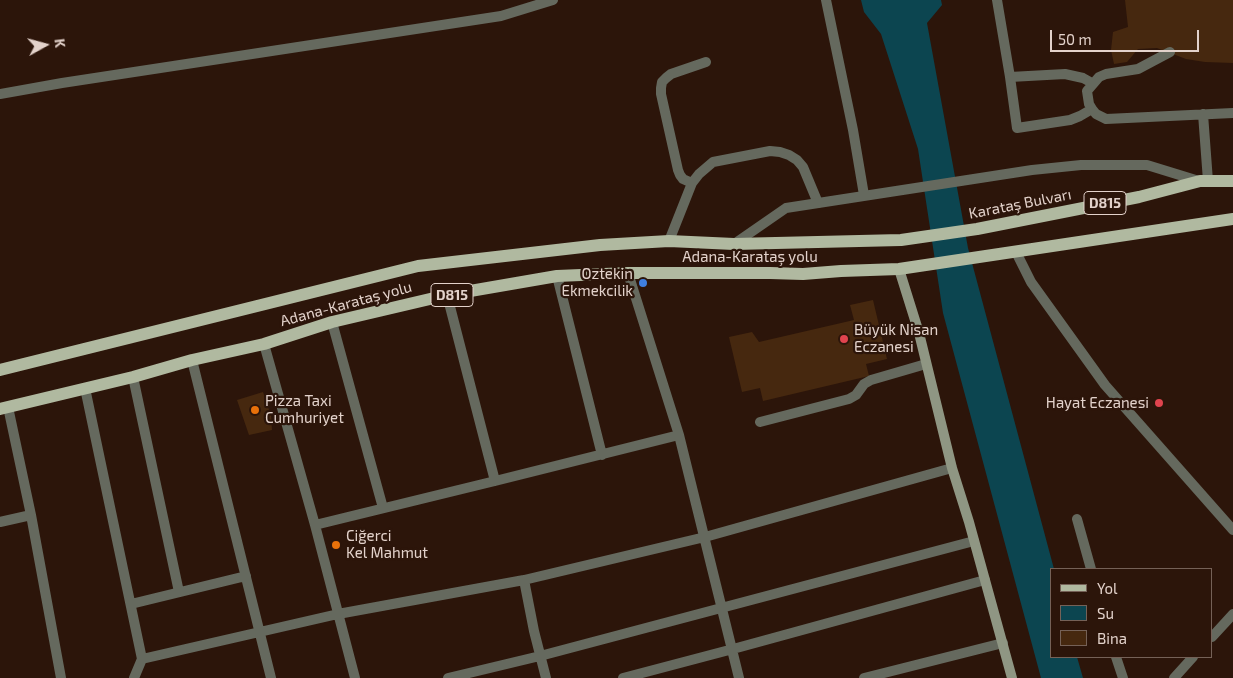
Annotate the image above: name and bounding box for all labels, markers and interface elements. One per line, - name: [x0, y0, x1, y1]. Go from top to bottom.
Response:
- north arrow: [20, 20, 70, 70]
- scale bar: [1053, 20, 1202, 52]
- text: 50 m: [1058, 30, 1092, 48]
- text: K: [51, 38, 69, 49]
- street label: Karataş Bulvarı: [967, 185, 1073, 223]
- road number: D815: [1084, 192, 1126, 214]
- street label: Adana-Karataş yolu: [682, 248, 818, 266]
- place label: Oztekin Ekmekcilik: [561, 265, 633, 300]
- marker: Oztekin Ekmekcilik: [637, 277, 649, 289]
- street label: Adana-Karataş yolu: [278, 278, 414, 330]
- road number: D815: [431, 284, 473, 306]
- place label: Büyük Nisan Eczanesi: [854, 321, 938, 356]
- marker: Büyük Nisan Eczanesi: [838, 333, 850, 345]
- place label: Pizza Taxi Cumhuriyet: [265, 392, 344, 427]
- place label: Hayat Eczanesi: [1046, 394, 1149, 412]
- marker: Hayat Eczanesi: [1153, 397, 1165, 409]
- marker: Pizza Taxi Cumhuriyet: [249, 404, 261, 416]
- place label: Ciğerci Kel Mahmut: [346, 527, 428, 562]
- marker: Ciğerci Kel Mahmut: [330, 539, 342, 551]
- legend: [1050, 568, 1213, 658]
- text: Yol: [1097, 579, 1118, 597]
- text: Su: [1097, 604, 1114, 622]
- text: Bina: [1097, 629, 1127, 647]

